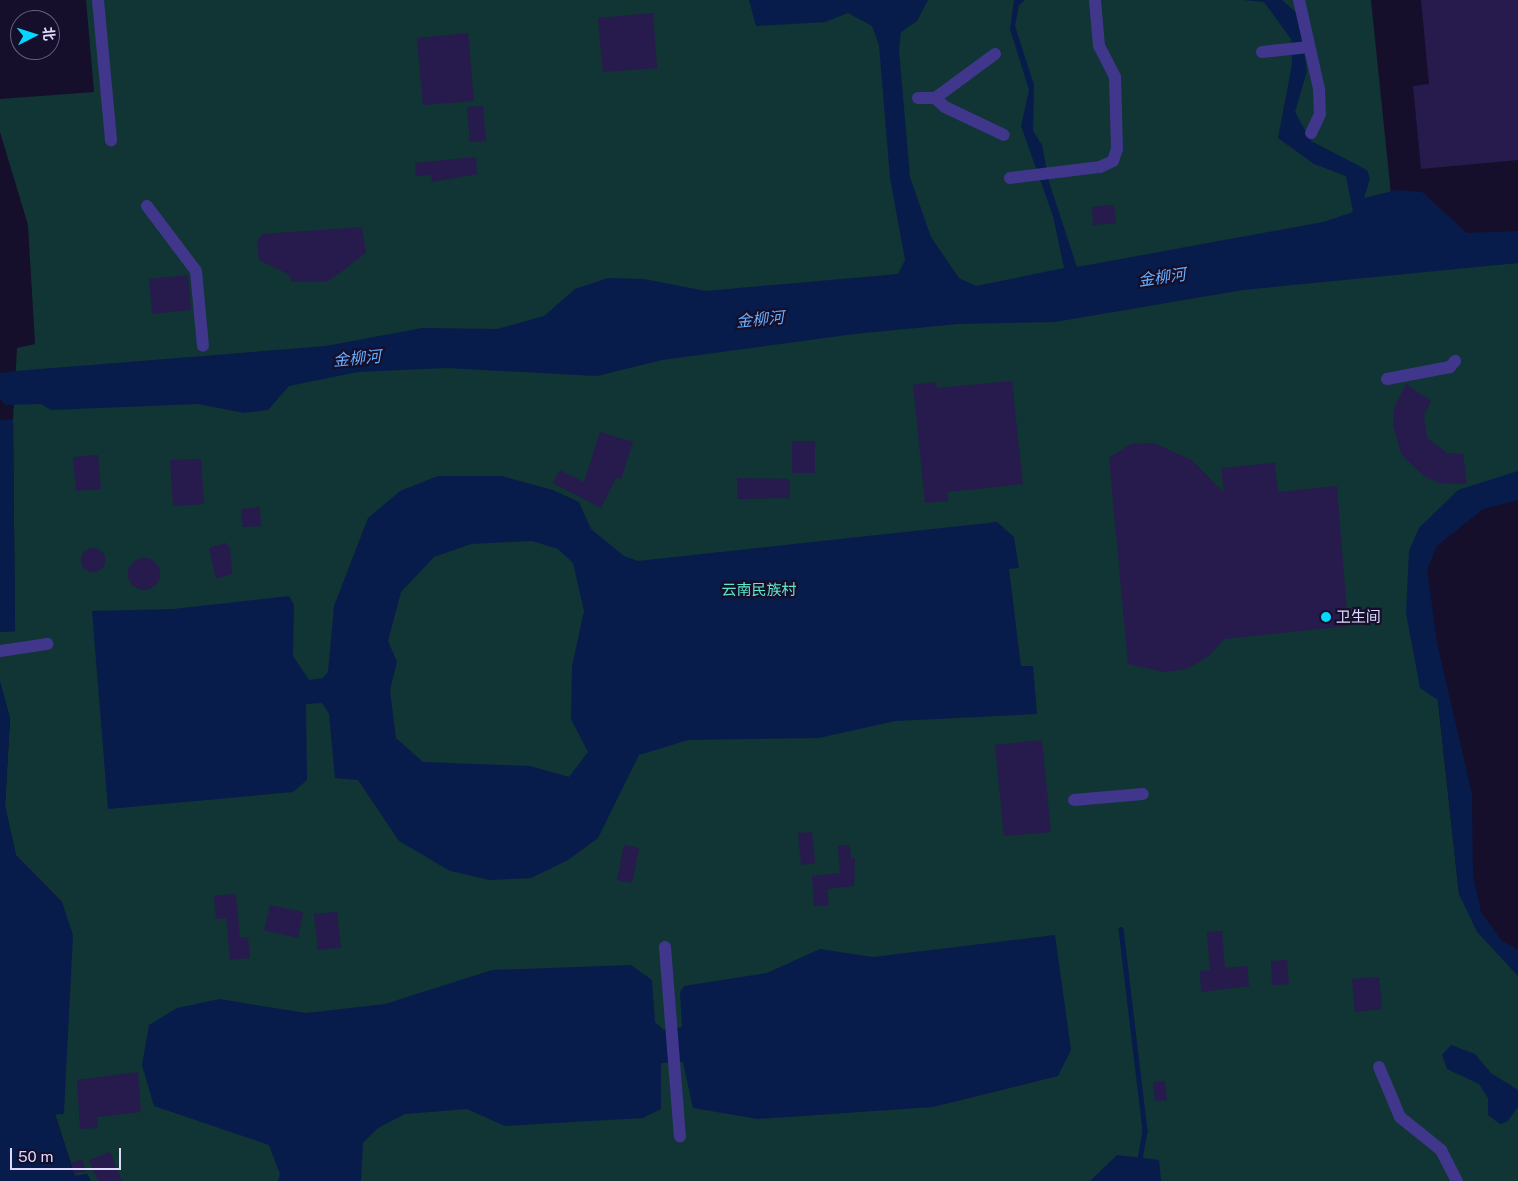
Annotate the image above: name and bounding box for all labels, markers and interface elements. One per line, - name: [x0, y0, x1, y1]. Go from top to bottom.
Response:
- north arrow: [10, 10, 60, 60]
- text: 北: [40, 26, 58, 41]
- water label: 金柳河: [1137, 265, 1187, 291]
- water label: 金柳河: [735, 308, 785, 332]
- water label: 金柳河: [332, 347, 382, 371]
- park label: 云南民族村: [722, 581, 796, 599]
- place label: 卫生间: [1336, 608, 1381, 626]
- marker: 卫生间: [1320, 611, 1332, 623]
- scale bar: [12, 1138, 124, 1170]
- text: 50 m: [18, 1148, 53, 1165]

